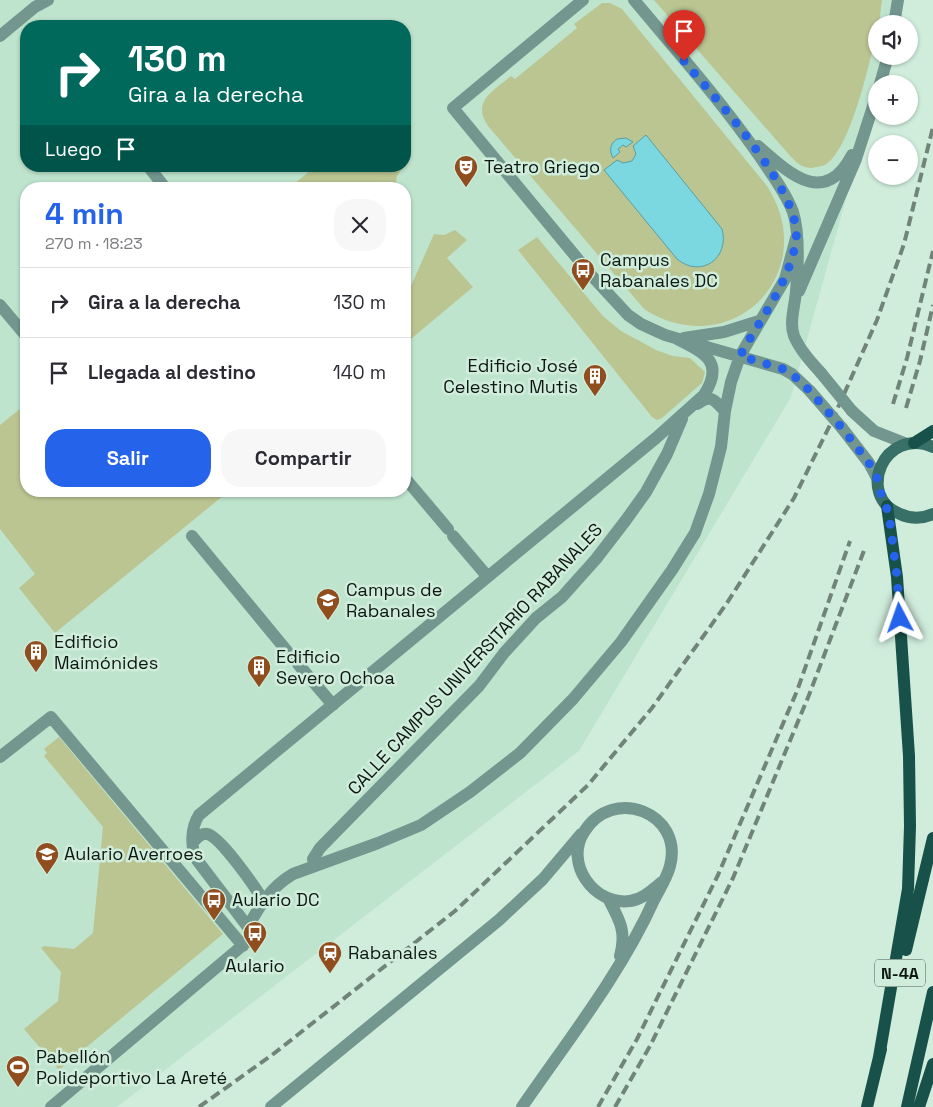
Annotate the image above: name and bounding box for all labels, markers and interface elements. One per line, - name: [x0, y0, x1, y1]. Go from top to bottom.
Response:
- pin: [663, 10, 705, 61]
- map controls: [868, 15, 918, 185]
- button: sound: [868, 15, 918, 65]
- icon: arrive: [670, 17, 698, 45]
- text: 130 m: [128, 37, 227, 81]
- icon: right: [45, 40, 110, 105]
- button: +: [868, 75, 918, 125]
- text: Gira a la derecha: [128, 80, 304, 108]
- icon: arrive: [112, 135, 140, 163]
- button: −: [868, 135, 918, 185]
- text: Luego: [45, 137, 102, 162]
- theatre icon: Teatro Griego: [453, 154, 479, 188]
- place label: Teatro Griego: [484, 155, 600, 178]
- text: 4 min: [45, 194, 124, 233]
- button: close: [334, 199, 386, 251]
- text: 270 m · 18:23: [45, 233, 143, 254]
- place label: Campus Rabanales DC: [600, 248, 718, 292]
- bus stop icon: Campus Rabanales DC: [570, 257, 596, 291]
- icon: right: [45, 289, 73, 317]
- text: Gira a la derecha: [88, 290, 240, 315]
- text: 130 m: [333, 290, 386, 315]
- place label: Edificio José Celestino Mutis: [443, 354, 578, 398]
- icon: arrive: [45, 359, 73, 387]
- text: Llegada al destino: [88, 360, 256, 385]
- text: 140 m: [333, 360, 386, 385]
- building icon: Edificio José Celestino Mutis: [582, 363, 608, 397]
- button: Salir: [45, 429, 211, 487]
- button: Compartir: [221, 429, 386, 487]
- street label: CALLE CAMPUS UNIVERSITARIO RABANALES: [342, 518, 607, 799]
- place label: Campus de Rabanales: [346, 578, 442, 622]
- school or university icon: Campus de Rabanales: [315, 587, 341, 621]
- position arrow: [873, 591, 925, 643]
- place label: Edificio Maimónides: [54, 630, 158, 674]
- building icon: Edificio Maimónides: [23, 639, 49, 673]
- place label: Edificio Severo Ochoa: [276, 645, 395, 689]
- building icon: Edificio Severo Ochoa: [246, 654, 272, 688]
- school or university icon: Aulario Averroes: [34, 841, 60, 875]
- place label: Aulario Averroes: [64, 842, 203, 865]
- bus stop icon: Aulario DC: [201, 887, 227, 921]
- place label: Aulario DC: [232, 888, 320, 911]
- bus stop icon: Aulario: [242, 920, 268, 954]
- station icon: Rabanales: [317, 940, 343, 974]
- place label: Rabanales: [348, 941, 438, 964]
- place label: Aulario: [225, 954, 285, 977]
- road number: N-4A: [875, 960, 925, 986]
- place label: Pabellón Polideportivo La Areté: [36, 1045, 227, 1089]
- sports icon: Pabellón Polideportivo La Areté: [5, 1054, 31, 1088]

